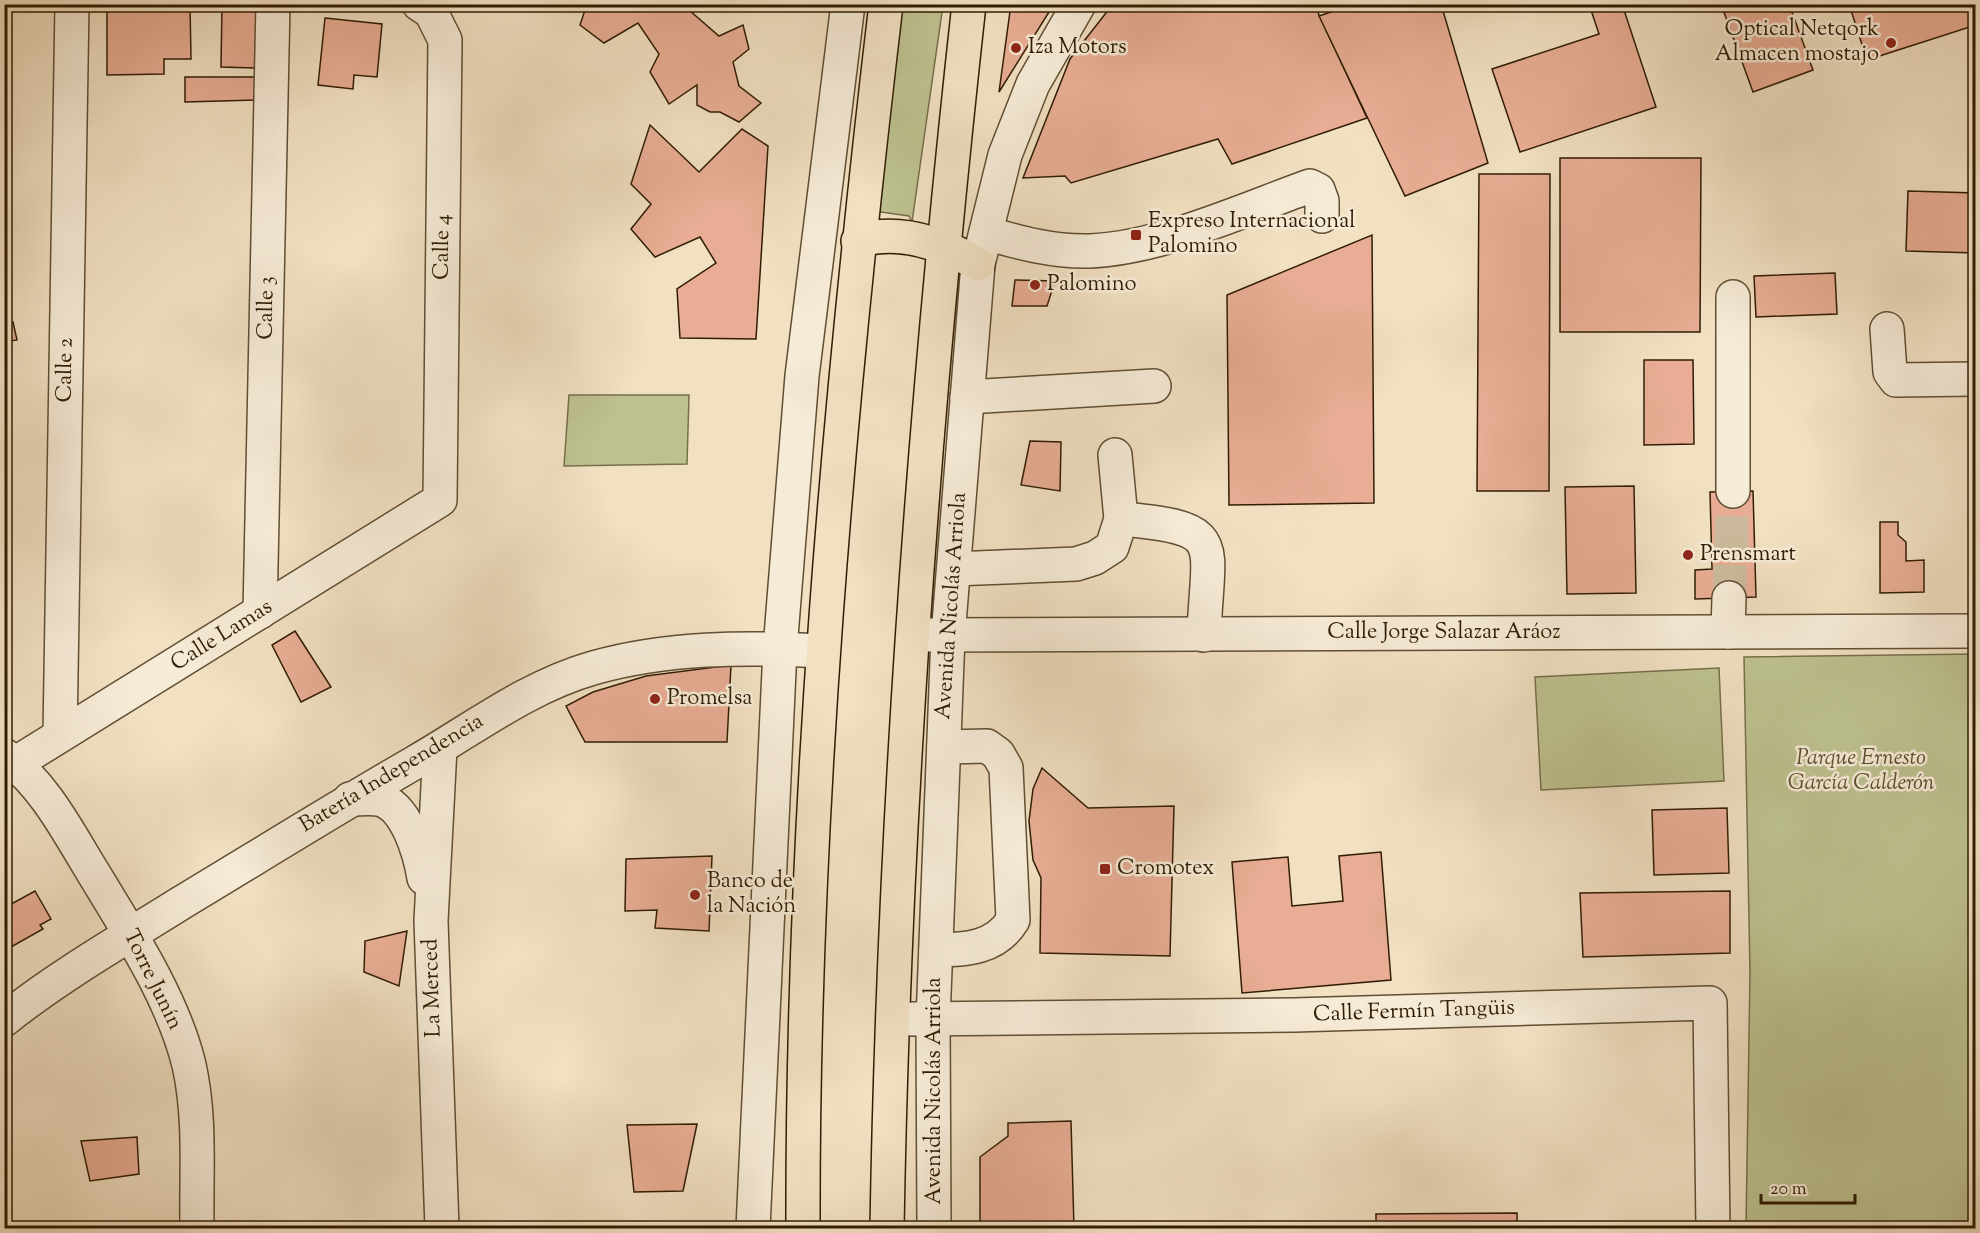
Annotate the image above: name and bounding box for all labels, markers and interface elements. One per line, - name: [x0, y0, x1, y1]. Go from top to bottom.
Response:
- place label: Optical Netqork Almacen mostajo: [1715, 14, 1879, 71]
- place label: Iza Motors: [1028, 32, 1127, 64]
- marker: Optical Netqork Almacen mostajo: [1884, 36, 1898, 50]
- marker: Iza Motors: [1009, 41, 1023, 55]
- place label: Expreso Internacional Palomino: [1148, 206, 1355, 263]
- street label: Calle 4: [426, 214, 460, 280]
- marker: Expreso Internacional Palomino: [1129, 228, 1143, 242]
- place label: Palomino: [1047, 269, 1136, 301]
- street label: Calle 3: [250, 276, 284, 340]
- marker: Palomino: [1028, 278, 1042, 292]
- street label: Calle 2: [49, 337, 83, 403]
- street label: Avenida Nicolás Arriola: [928, 491, 976, 721]
- place label: Prensmart: [1700, 539, 1797, 571]
- marker: Prensmart: [1681, 548, 1695, 562]
- street label: Calle Lamas: [165, 592, 279, 680]
- street label: Calle Jorge Salazar Aráoz: [1327, 617, 1561, 649]
- place label: Promelsa: [667, 683, 752, 715]
- marker: Promelsa: [648, 692, 662, 706]
- street label: Batería Independencia: [294, 706, 490, 842]
- park label: Parque Ernesto García Calderón: [1788, 743, 1935, 800]
- place label: Cromotex: [1117, 853, 1214, 885]
- marker: Cromotex: [1098, 862, 1112, 876]
- place label: Banco de la Nación: [707, 866, 796, 923]
- marker: Banco de la Nación: [688, 888, 702, 902]
- street label: Torre Junín: [114, 924, 190, 1036]
- street label: La Merced: [415, 938, 451, 1038]
- street label: Avenida Nicolás Arriola: [919, 977, 951, 1205]
- street label: Calle Fermín Tangüis: [1313, 992, 1515, 1032]
- scale bar: [1761, 1167, 1856, 1205]
- text: 20 m: [1770, 1177, 1807, 1203]

